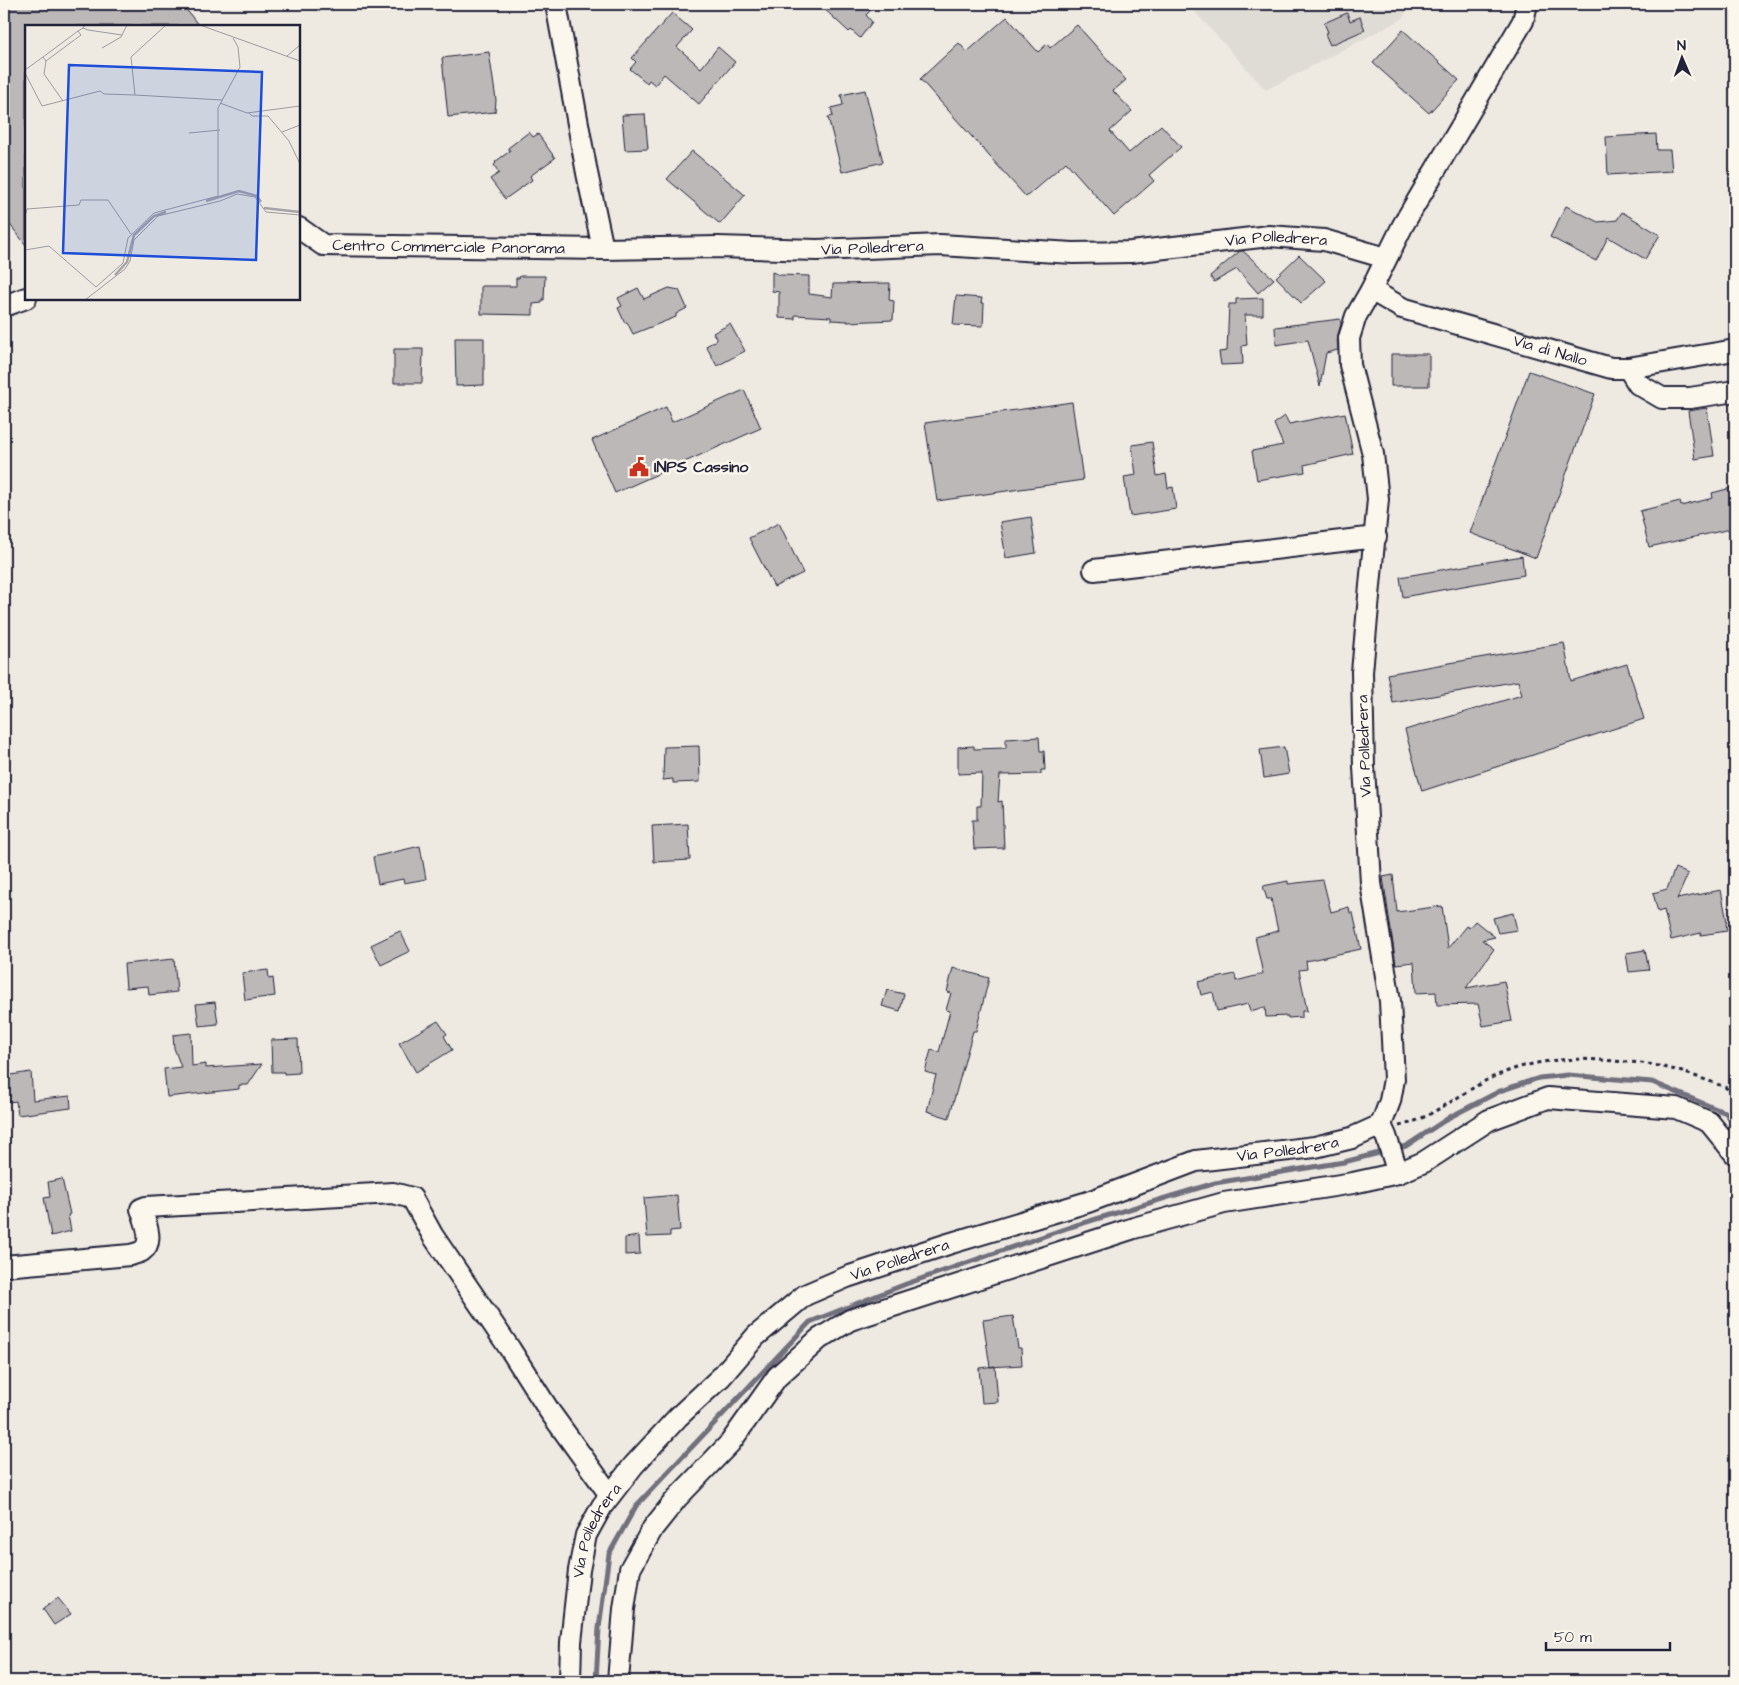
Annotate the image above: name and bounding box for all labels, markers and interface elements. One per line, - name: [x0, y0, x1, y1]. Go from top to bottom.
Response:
- inset map: [25, 25, 300, 300]
- north arrow: [1656, 32, 1706, 82]
- text: N: [1677, 36, 1687, 56]
- street label: Via Polledrera: [1224, 225, 1328, 252]
- street label: Centro Commerciale Panorama: [332, 234, 565, 259]
- street label: Via Polledrera: [821, 235, 924, 261]
- street label: Via di Nallo: [1510, 329, 1590, 372]
- public building icon: INPS Cassino: [628, 456, 650, 478]
- place label: INPS Cassino: [654, 456, 749, 478]
- street label: Via Polledrera: [1351, 694, 1377, 798]
- street label: Via Polledrera: [1236, 1131, 1341, 1167]
- street label: Via Polledrera: [847, 1233, 952, 1286]
- street label: Via Polledrera: [567, 1479, 627, 1579]
- scale bar: [1546, 1620, 1670, 1652]
- text: 50 m: [1554, 1627, 1592, 1648]

